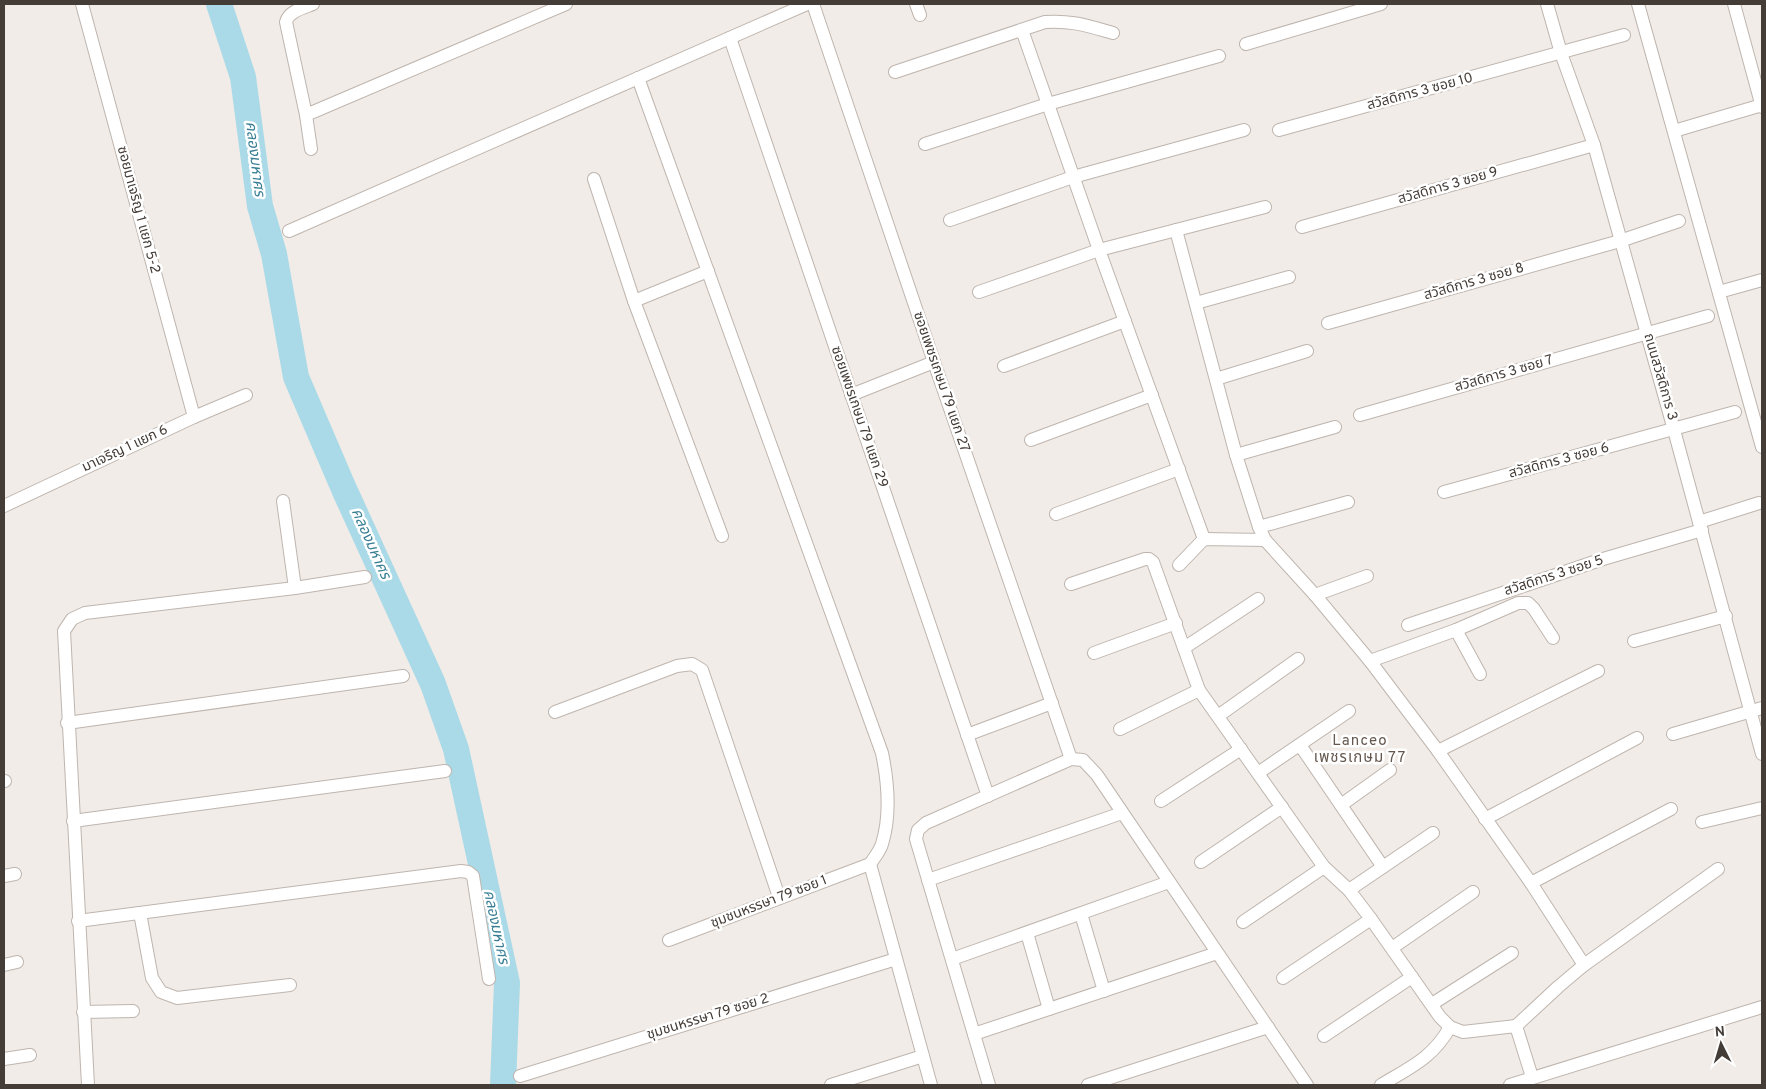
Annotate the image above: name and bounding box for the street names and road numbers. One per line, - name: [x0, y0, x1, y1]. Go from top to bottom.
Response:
- street label: สวัสดิการ 3 ซอย 10: [1365, 70, 1475, 114]
- street label: ซอยมาเจริญ 1 แยก 5-2: [113, 144, 163, 276]
- street label: สวัสดิการ 3 ซอย 9: [1396, 164, 1500, 208]
- street label: สวัสดิการ 3 ซอย 8: [1422, 260, 1526, 304]
- street label: ซอยเพชรเกษม 79 แยก 27: [909, 310, 973, 454]
- street label: ถนนสวัสดิการ 3: [1639, 332, 1681, 422]
- street label: ซอยเพชรเกษม 79 แยก 29: [827, 344, 891, 490]
- street label: สวัสดิการ 3 ซอย 7: [1453, 352, 1555, 396]
- street label: มาเจริญ 1 แยก 6: [79, 422, 171, 476]
- street label: สวัสดิการ 3 ซอย 6: [1507, 439, 1611, 483]
- street label: สวัสดิการ 3 ซอย 5: [1502, 552, 1606, 600]
- street label: ชุมชนหรรษา 79 ซอย 1: [708, 872, 830, 932]
- street label: ชุมชนหรรษา 79 ซอย 2: [645, 990, 771, 1044]

